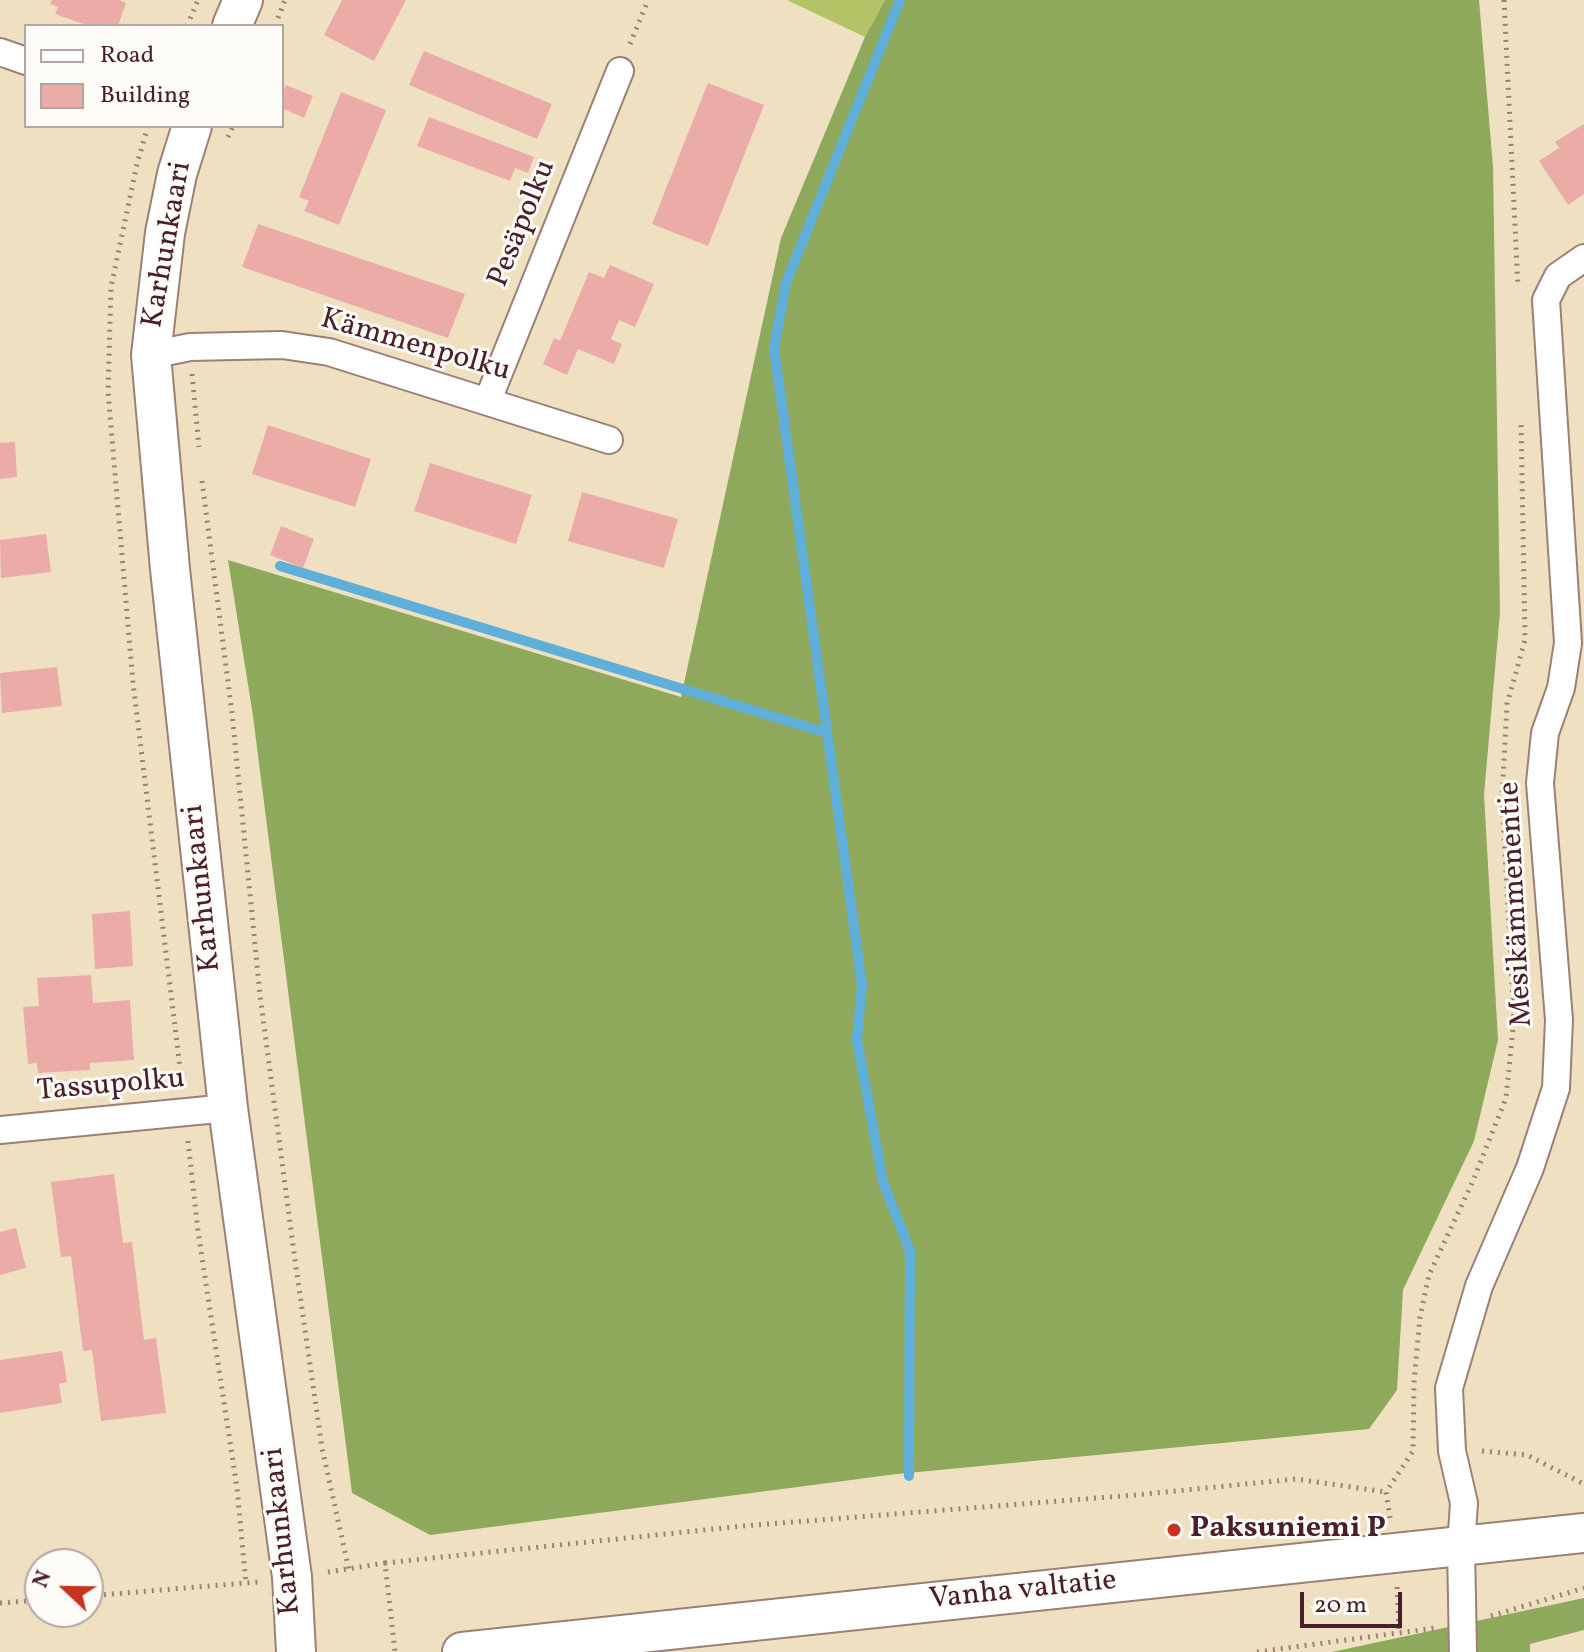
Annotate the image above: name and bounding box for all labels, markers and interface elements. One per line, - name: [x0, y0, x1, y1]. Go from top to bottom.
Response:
- legend: [24, 24, 284, 128]
- text: Road: [100, 39, 154, 73]
- text: Building: [100, 79, 190, 113]
- street label: Pesäpolku: [482, 155, 566, 293]
- street label: Karhunkaari: [137, 159, 201, 331]
- street label: Kämmenpolku: [316, 303, 514, 391]
- street label: Mesikämmenentie: [1494, 780, 1542, 1028]
- street label: Karhunkaari: [177, 802, 231, 974]
- street label: Tassupolku: [36, 1063, 186, 1111]
- street label: Karhunkaari: [257, 1445, 311, 1617]
- place label: Paksuniemi P: [1190, 1512, 1386, 1548]
- marker: Paksuniemi P: [1165, 1521, 1183, 1539]
- north arrow: [24, 1548, 104, 1628]
- street label: Vanha valtatie: [928, 1564, 1118, 1620]
- text: N: [26, 1566, 61, 1593]
- scale bar: [1304, 1576, 1406, 1626]
- text: 20 m: [1314, 1589, 1367, 1623]

